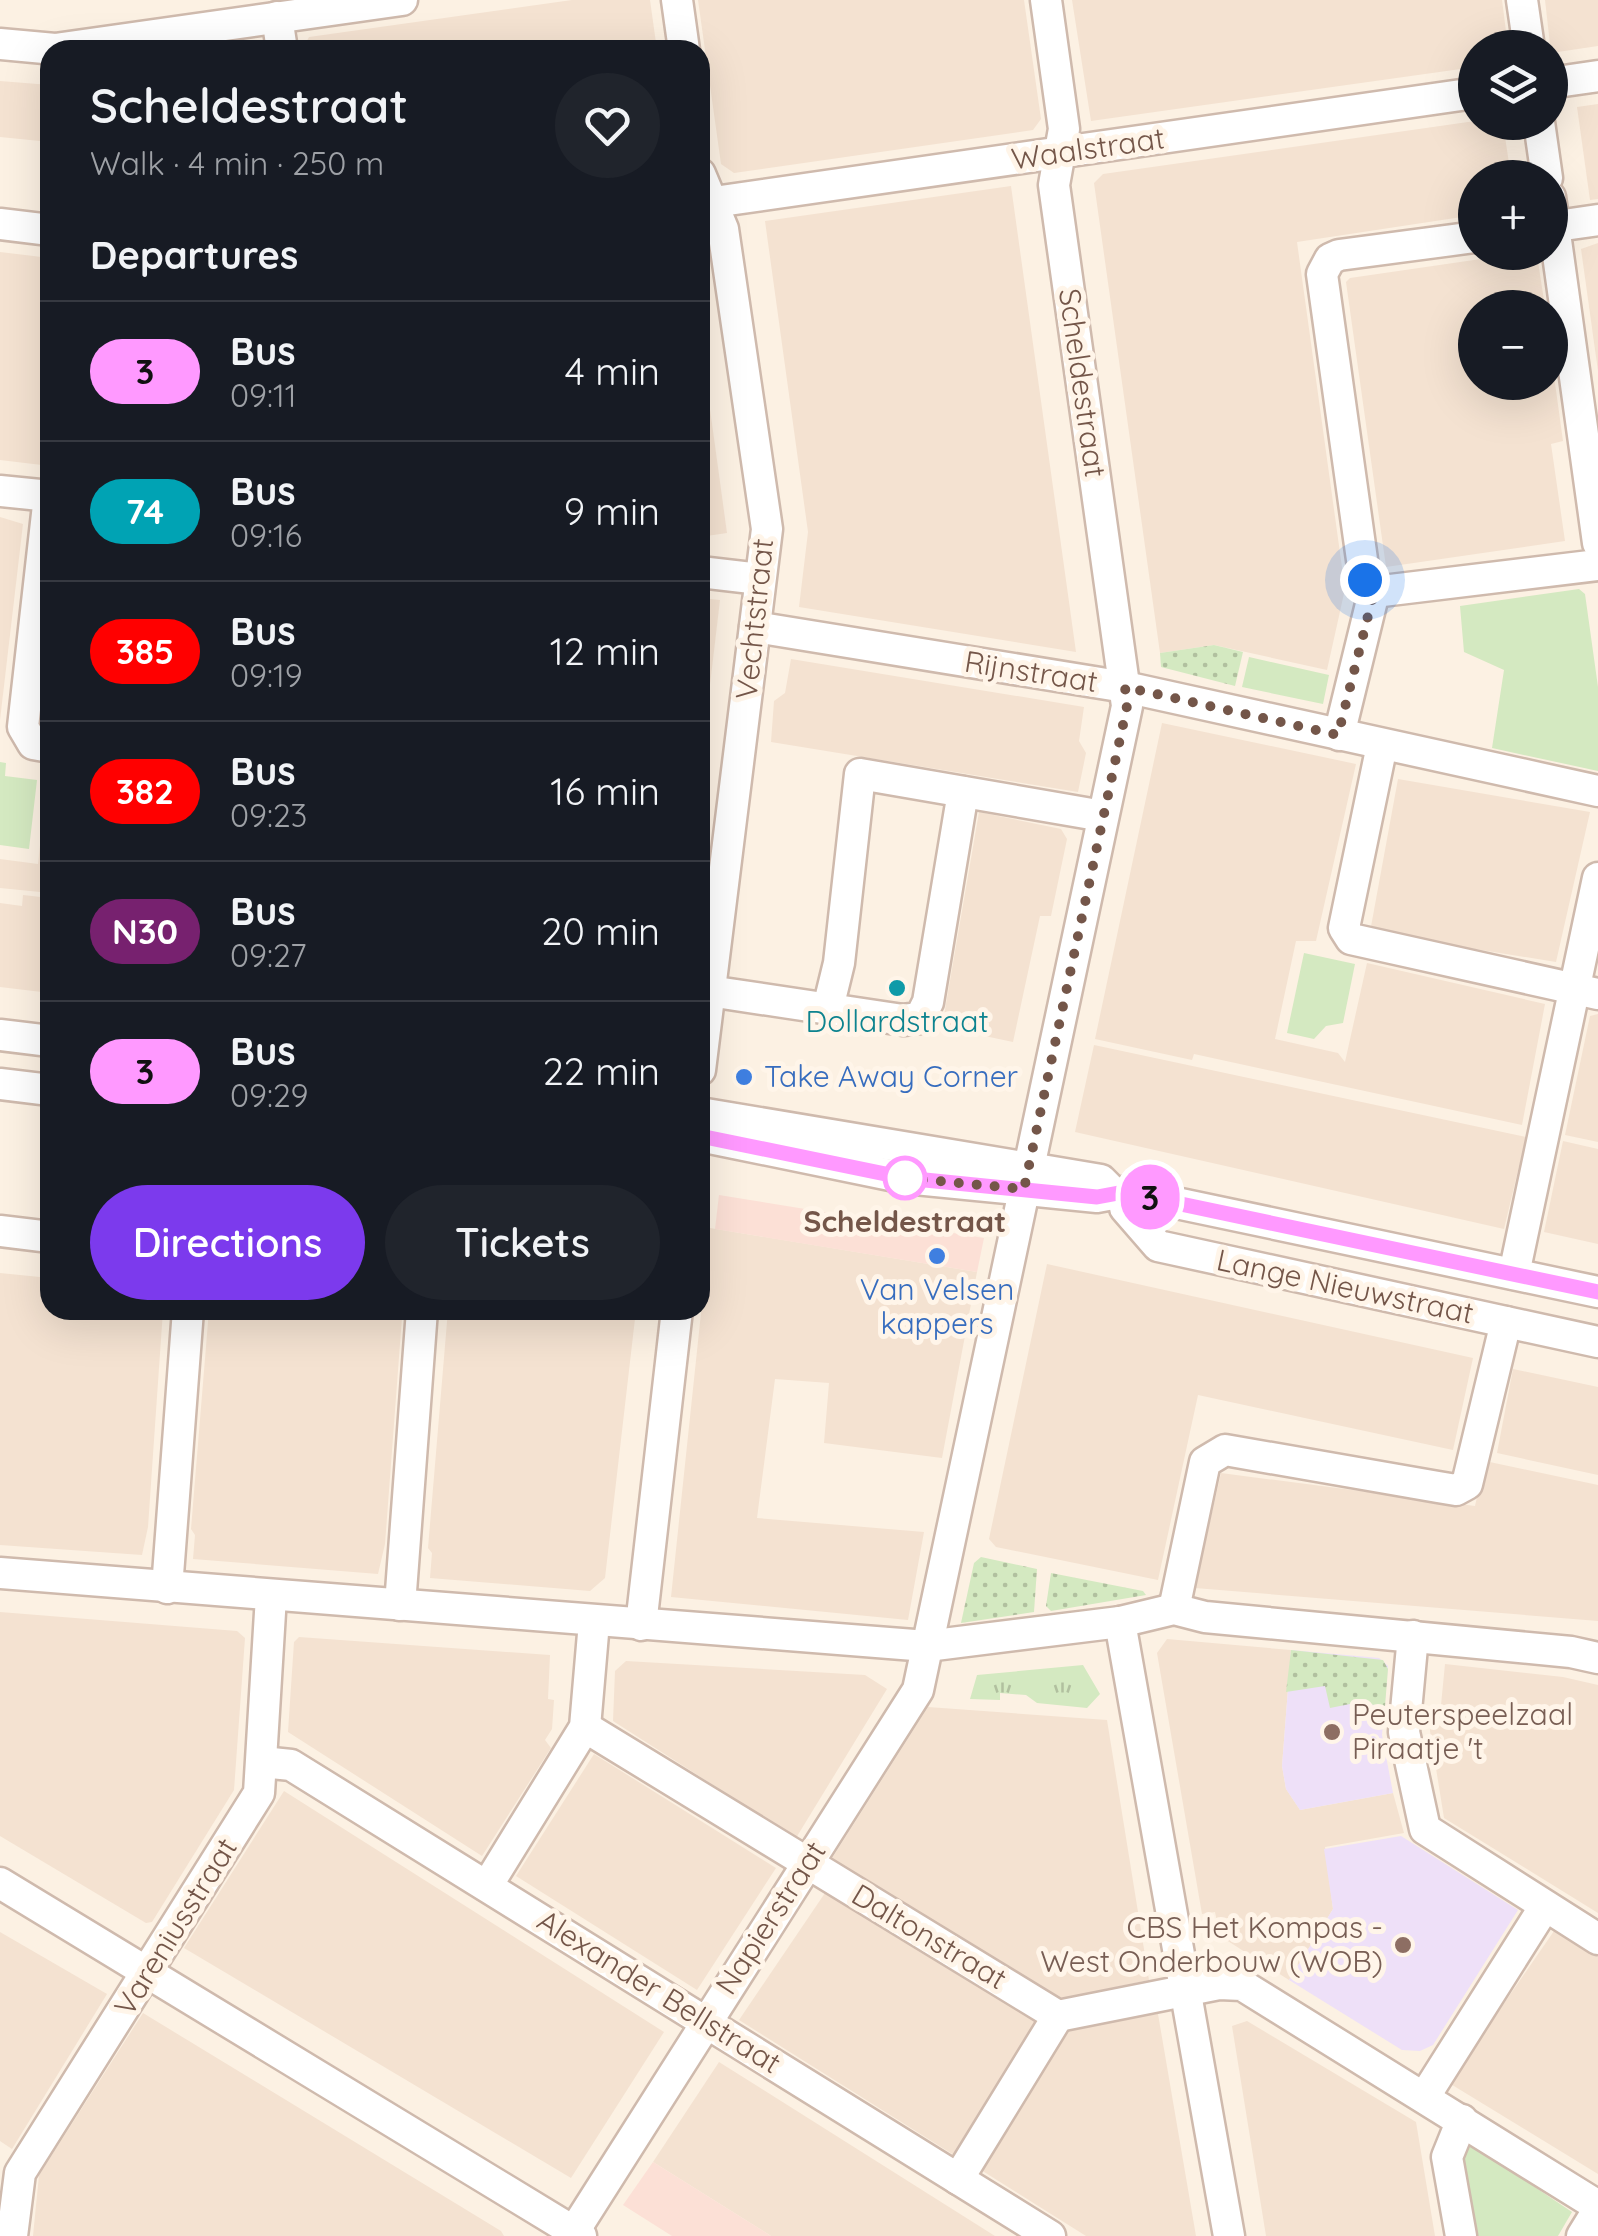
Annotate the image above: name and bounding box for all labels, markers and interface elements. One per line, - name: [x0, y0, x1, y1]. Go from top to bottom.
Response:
- map controls: [1458, 30, 1568, 400]
- button: layers: [1458, 30, 1568, 140]
- button: heart: [555, 73, 660, 178]
- text: Scheldestraat: [90, 75, 408, 135]
- street label: Waalstraat: [1009, 118, 1167, 178]
- text: Walk · 4 min · 250 m: [90, 143, 384, 183]
- button: +: [1458, 160, 1568, 270]
- text: Departures: [90, 231, 298, 279]
- street label: Scheldestraat: [1051, 286, 1115, 480]
- button: −: [1458, 290, 1568, 400]
- text: Bus: [230, 327, 296, 375]
- text: 4 min: [565, 347, 660, 395]
- text: 3: [136, 349, 154, 393]
- text: 09:11: [230, 375, 297, 415]
- text: Bus: [230, 467, 296, 515]
- text: 9 min: [564, 487, 660, 535]
- text: 74: [126, 489, 164, 533]
- text: 09:16: [230, 515, 302, 555]
- street label: Vechtstraat: [727, 536, 781, 701]
- your location: [1340, 555, 1390, 605]
- text: Bus: [230, 607, 296, 655]
- text: 12 min: [550, 627, 660, 675]
- text: 385: [116, 629, 174, 673]
- street label: Rijnstraat: [962, 642, 1100, 700]
- text: 09:19: [230, 655, 303, 695]
- text: Bus: [230, 747, 296, 795]
- text: 16 min: [550, 767, 660, 815]
- text: 382: [116, 769, 174, 813]
- text: 09:23: [230, 795, 307, 835]
- text: Bus: [230, 887, 296, 935]
- text: 20 min: [541, 907, 660, 955]
- text: N30: [112, 909, 178, 953]
- text: 09:27: [230, 935, 306, 975]
- marker: Dollardstraat: [886, 977, 908, 999]
- place label: Dollardstraat: [805, 1002, 989, 1040]
- text: Bus: [230, 1027, 296, 1075]
- text: 22 min: [543, 1047, 660, 1095]
- text: 3: [136, 1049, 154, 1093]
- place label: Take Away Corner: [764, 1057, 1019, 1095]
- marker: Take Away Corner: [733, 1066, 755, 1088]
- text: 09:29: [230, 1075, 308, 1115]
- marker: Scheldestraat: [884, 1157, 926, 1199]
- line badge: 3: [1118, 1164, 1182, 1230]
- text: 3: [1141, 1175, 1159, 1219]
- button: Directions: [90, 1185, 365, 1300]
- button: Tickets: [385, 1185, 660, 1300]
- place label: Scheldestraat: [804, 1202, 1006, 1240]
- street label: Lange Nieuwstraat: [1213, 1240, 1477, 1332]
- marker: Van Velsen kappers: [926, 1245, 948, 1267]
- place label: Van Velsen kappers: [860, 1270, 1014, 1342]
- place label: Peuterspeelzaal Piraatje 't: [1352, 1695, 1573, 1767]
- marker: Peuterspeelzaal Piraatje 't: [1321, 1721, 1343, 1743]
- street label: Vareniusstraat: [105, 1830, 245, 2023]
- street label: Napierstraat: [706, 1834, 834, 2001]
- street label: Daltonstraat: [845, 1875, 1014, 1997]
- street label: Alexander Bellstraat: [531, 1901, 788, 2081]
- place label: CBS Het Kompas - West Onderbouw (WOB): [1040, 1908, 1383, 1980]
- marker: CBS Het Kompas - West Onderbouw (WOB): [1392, 1934, 1414, 1956]

